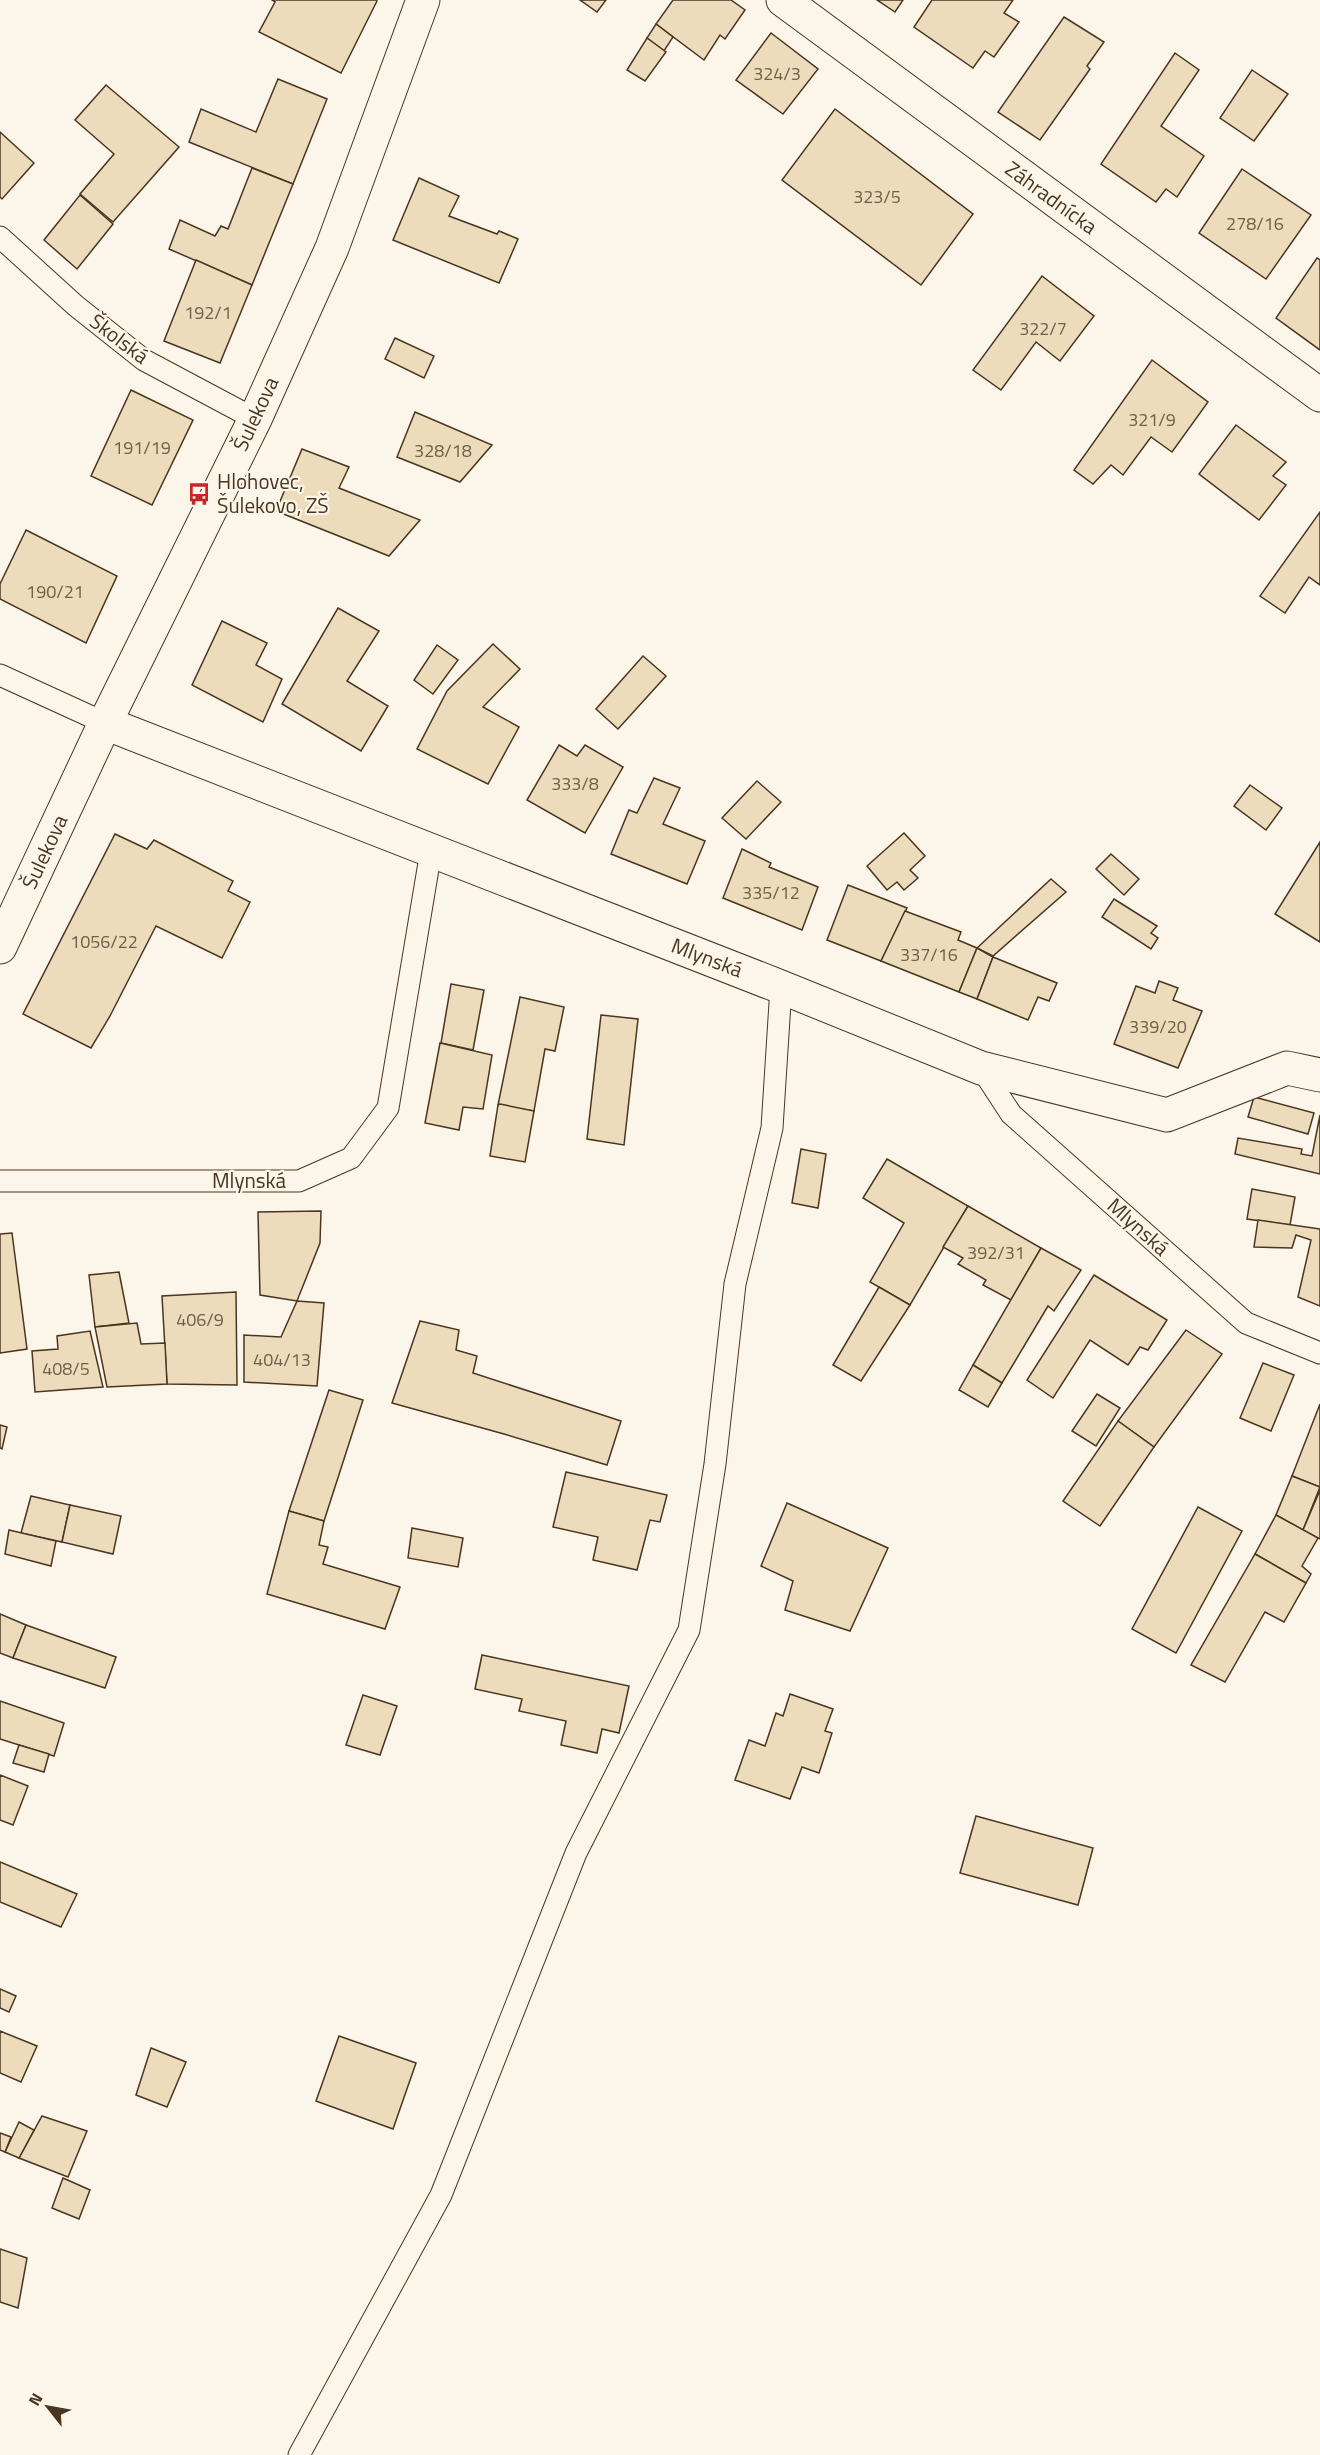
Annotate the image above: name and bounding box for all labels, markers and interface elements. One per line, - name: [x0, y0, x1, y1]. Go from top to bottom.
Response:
- house number: 324/3: [753, 60, 801, 87]
- street label: Záhradnícka: [999, 153, 1105, 242]
- house number: 323/5: [853, 183, 901, 210]
- house number: 278/16: [1226, 210, 1284, 237]
- house number: 192/1: [184, 299, 232, 326]
- street label: Školská: [83, 305, 157, 372]
- house number: 322/7: [1019, 315, 1067, 342]
- street label: Šulekova: [224, 371, 287, 456]
- house number: 321/9: [1128, 406, 1176, 433]
- house number: 191/19: [113, 434, 171, 461]
- house number: 328/18: [414, 437, 472, 464]
- place label: Hlohovec, Šulekovo, ZŠ: [217, 465, 329, 521]
- bus stop icon: Hlohovec, Šulekovo, ZŠ: [186, 481, 212, 507]
- house number: 190/21: [26, 578, 84, 605]
- house number: 333/8: [551, 770, 599, 797]
- street label: Šulekova: [13, 809, 76, 894]
- house number: 335/12: [742, 879, 800, 906]
- house number: 1056/22: [70, 928, 138, 955]
- street label: Mlynská: [667, 929, 748, 985]
- house number: 337/16: [900, 941, 958, 968]
- house number: 339/20: [1129, 1013, 1187, 1040]
- street label: Mlynská: [212, 1164, 287, 1196]
- street label: Mlynská: [1100, 1190, 1177, 1263]
- house number: 392/31: [967, 1239, 1025, 1266]
- house number: 406/9: [176, 1306, 224, 1333]
- house number: 404/13: [253, 1346, 311, 1373]
- house number: 408/5: [42, 1355, 90, 1382]
- north arrow: [18, 2377, 78, 2437]
- text: N: [22, 2388, 48, 2410]

